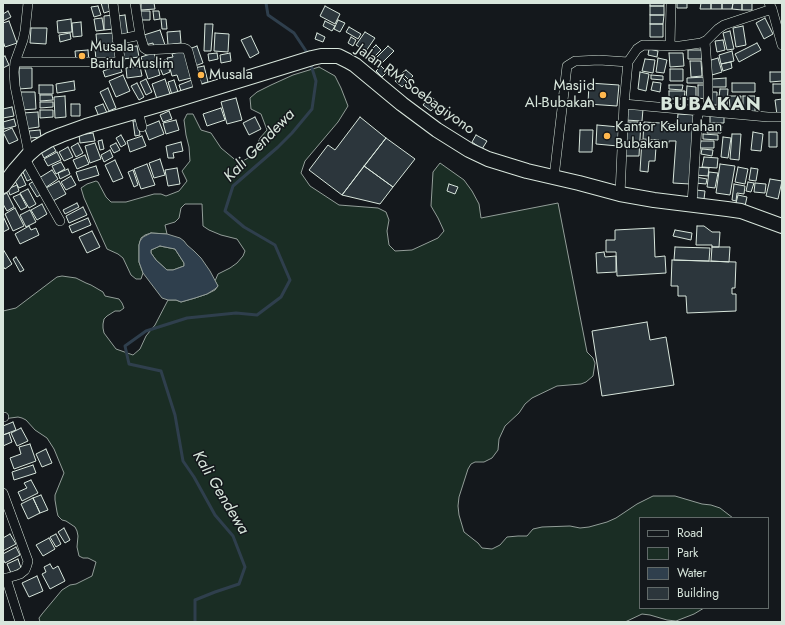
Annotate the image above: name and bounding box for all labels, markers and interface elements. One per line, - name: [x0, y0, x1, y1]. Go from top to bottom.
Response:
- place label: Musala Baitul Muslim: [90, 38, 174, 73]
- street label: Jalan RM Soebagiyono: [352, 41, 478, 139]
- marker: Musala Baitul Muslim: [77, 51, 87, 61]
- place label: Musala: [209, 66, 253, 84]
- marker: Musala: [196, 70, 206, 80]
- place label: Masjid Al-Bubakan: [525, 77, 595, 112]
- marker: Masjid Al-Bubakan: [598, 90, 608, 100]
- district label: BUBAKAN: [660, 94, 762, 116]
- water label: Kali Gendewa: [220, 105, 300, 187]
- place label: Kantor Kelurahan Bubakan: [615, 118, 722, 153]
- marker: Kantor Kelurahan Bubakan: [602, 131, 612, 141]
- water label: Kali Gendewa: [188, 448, 252, 538]
- legend: [639, 517, 769, 609]
- text: Road: [677, 524, 703, 542]
- text: Park: [677, 544, 698, 562]
- text: Water: [677, 564, 707, 582]
- text: Building: [677, 584, 719, 602]

